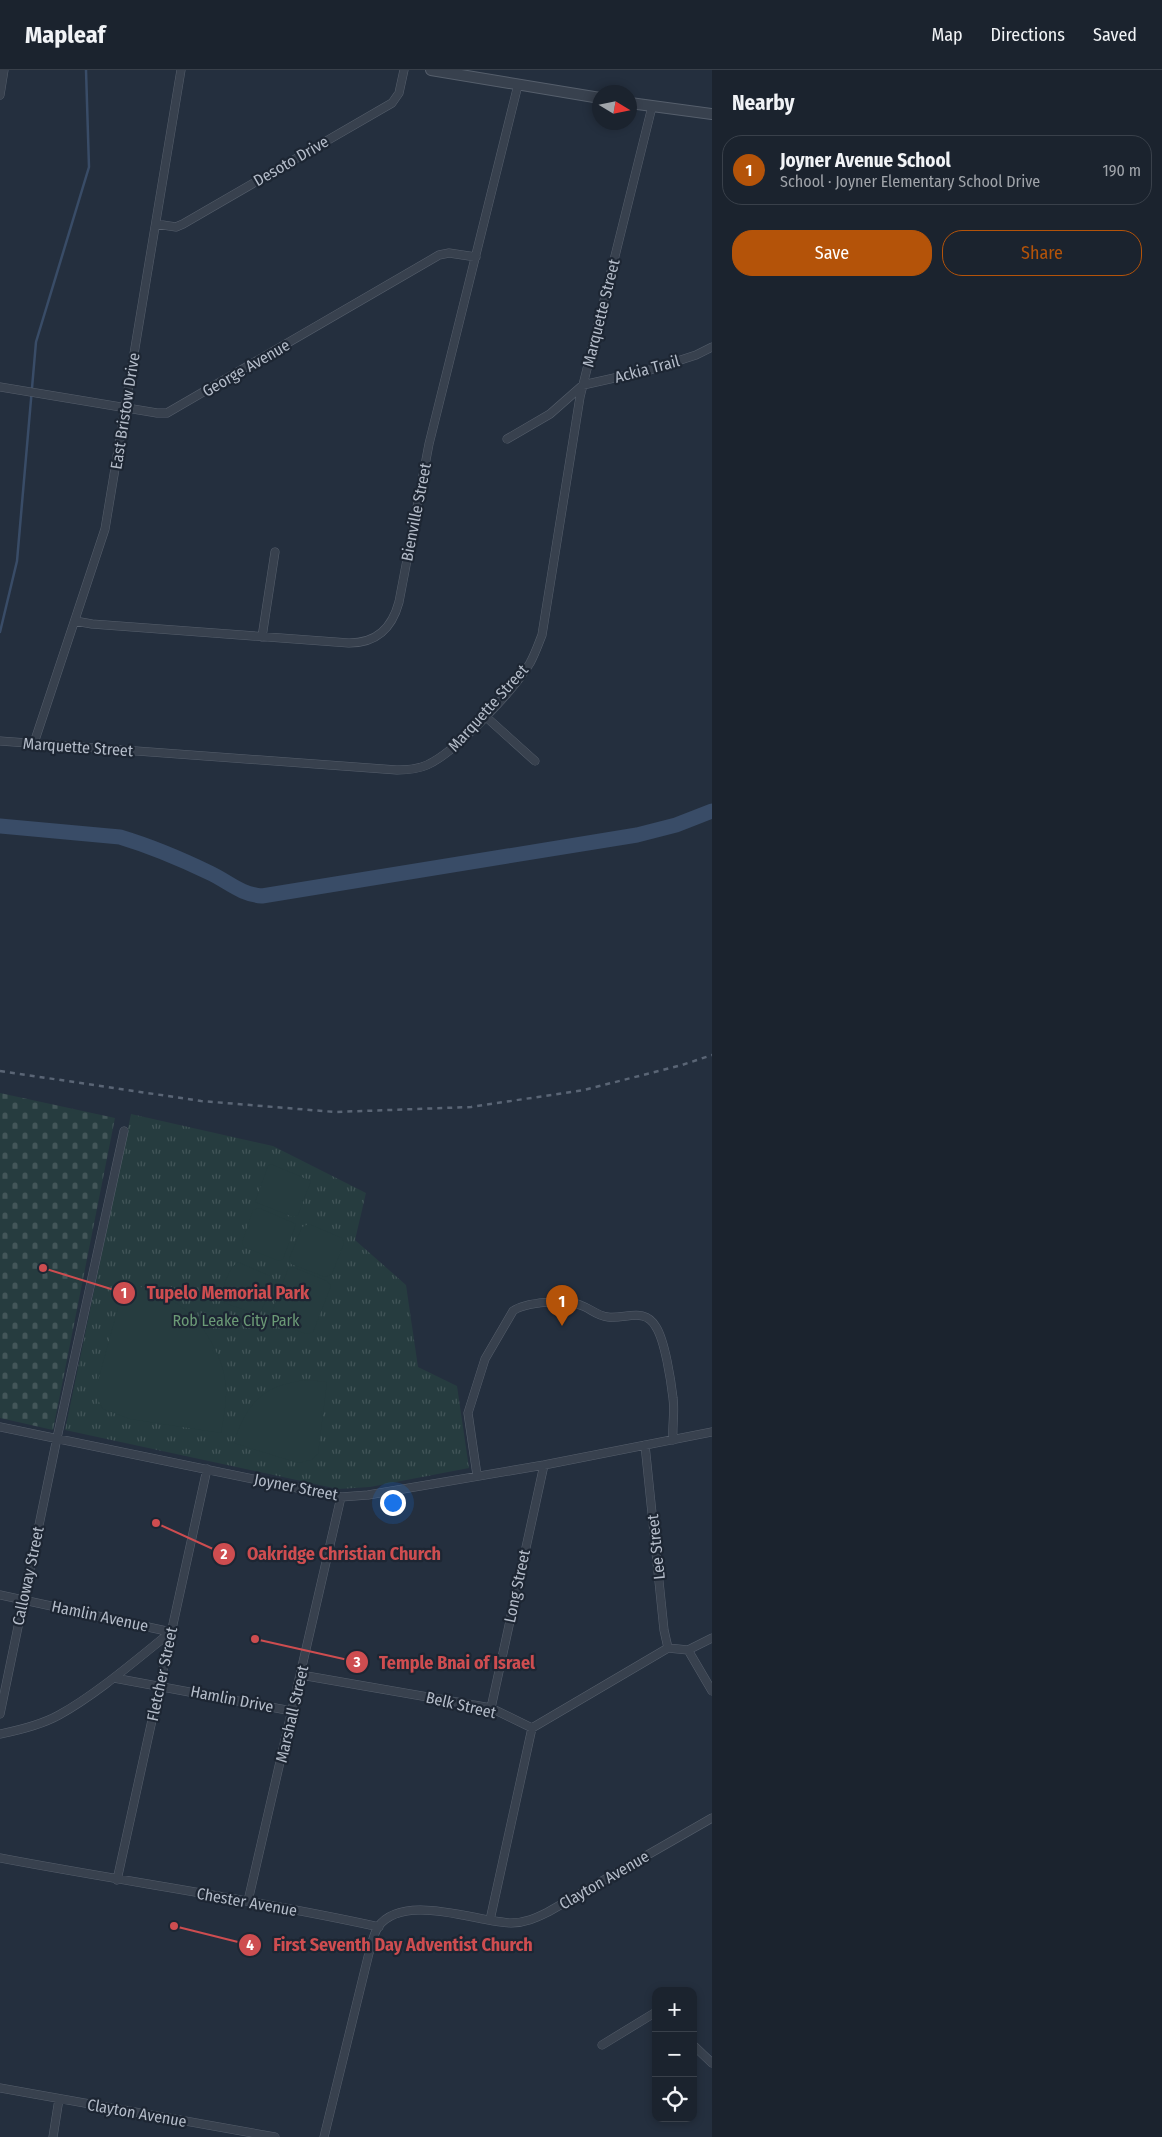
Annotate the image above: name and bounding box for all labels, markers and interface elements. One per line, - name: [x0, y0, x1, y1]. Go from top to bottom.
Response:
- text: Mapleaf: [25, 21, 105, 49]
- text: Map: [931, 24, 963, 46]
- text: Directions: [991, 24, 1065, 46]
- text: Saved: [1093, 24, 1137, 46]
- north arrow: [592, 85, 637, 130]
- text: Nearby: [732, 90, 794, 116]
- street label: Desoto Drive: [250, 132, 332, 190]
- text: Joyner Avenue School: [780, 149, 951, 172]
- text: 1: [746, 161, 752, 180]
- text: 190 m: [1103, 161, 1141, 180]
- text: School · Joyner Elementary School Drive: [780, 172, 1040, 191]
- button: Save: [732, 230, 932, 276]
- button: Share: [942, 230, 1142, 276]
- street label: Marquette Street: [578, 256, 624, 369]
- street label: George Avenue: [199, 335, 293, 401]
- street label: East Bristow Drive: [106, 351, 144, 471]
- street label: Ackia Trail: [612, 351, 682, 387]
- street label: Bienville Street: [397, 461, 435, 563]
- street label: Marquette Street: [444, 660, 533, 755]
- street label: Marquette Street: [22, 734, 135, 760]
- callout: Tupelo Memorial Park: [112, 1277, 319, 1310]
- text: Tupelo Memorial Park: [147, 1282, 310, 1304]
- text: 1: [121, 1284, 127, 1302]
- pin: 1: [546, 1285, 578, 1326]
- park label: Rob Leake City Park: [172, 1311, 300, 1330]
- street label: Joyner Street: [253, 1470, 340, 1505]
- your location: [380, 1490, 406, 1516]
- street label: Lee Street: [643, 1513, 669, 1581]
- street label: Calloway Street: [8, 1524, 48, 1627]
- callout: Oakridge Christian Church: [211, 1538, 451, 1571]
- text: Oakridge Christian Church: [247, 1543, 441, 1565]
- text: 2: [220, 1545, 228, 1563]
- street label: Long Street: [500, 1547, 534, 1624]
- street label: Hamlin Avenue: [50, 1596, 150, 1636]
- street label: Fletcher Street: [143, 1624, 181, 1723]
- callout: Temple Bnai of Israel: [344, 1646, 545, 1679]
- text: Temple Bnai of Israel: [379, 1652, 535, 1674]
- text: 3: [352, 1653, 361, 1671]
- street label: Marshall Street: [272, 1663, 313, 1764]
- street label: Hamlin Drive: [189, 1682, 275, 1716]
- street label: Belk Street: [424, 1688, 499, 1722]
- street label: Clayton Avenue: [556, 1847, 652, 1913]
- street label: Chester Avenue: [195, 1884, 299, 1920]
- callout: First Seventh Day Adventist Church: [238, 1928, 542, 1961]
- text: First Seventh Day Adventist Church: [273, 1934, 533, 1956]
- text: 4: [246, 1936, 254, 1954]
- map controls: [652, 1987, 697, 2122]
- button: +: [652, 1987, 697, 2032]
- button: −: [652, 2032, 697, 2077]
- button: locate: [652, 2077, 697, 2122]
- street label: Clayton Avenue: [86, 2095, 188, 2131]

